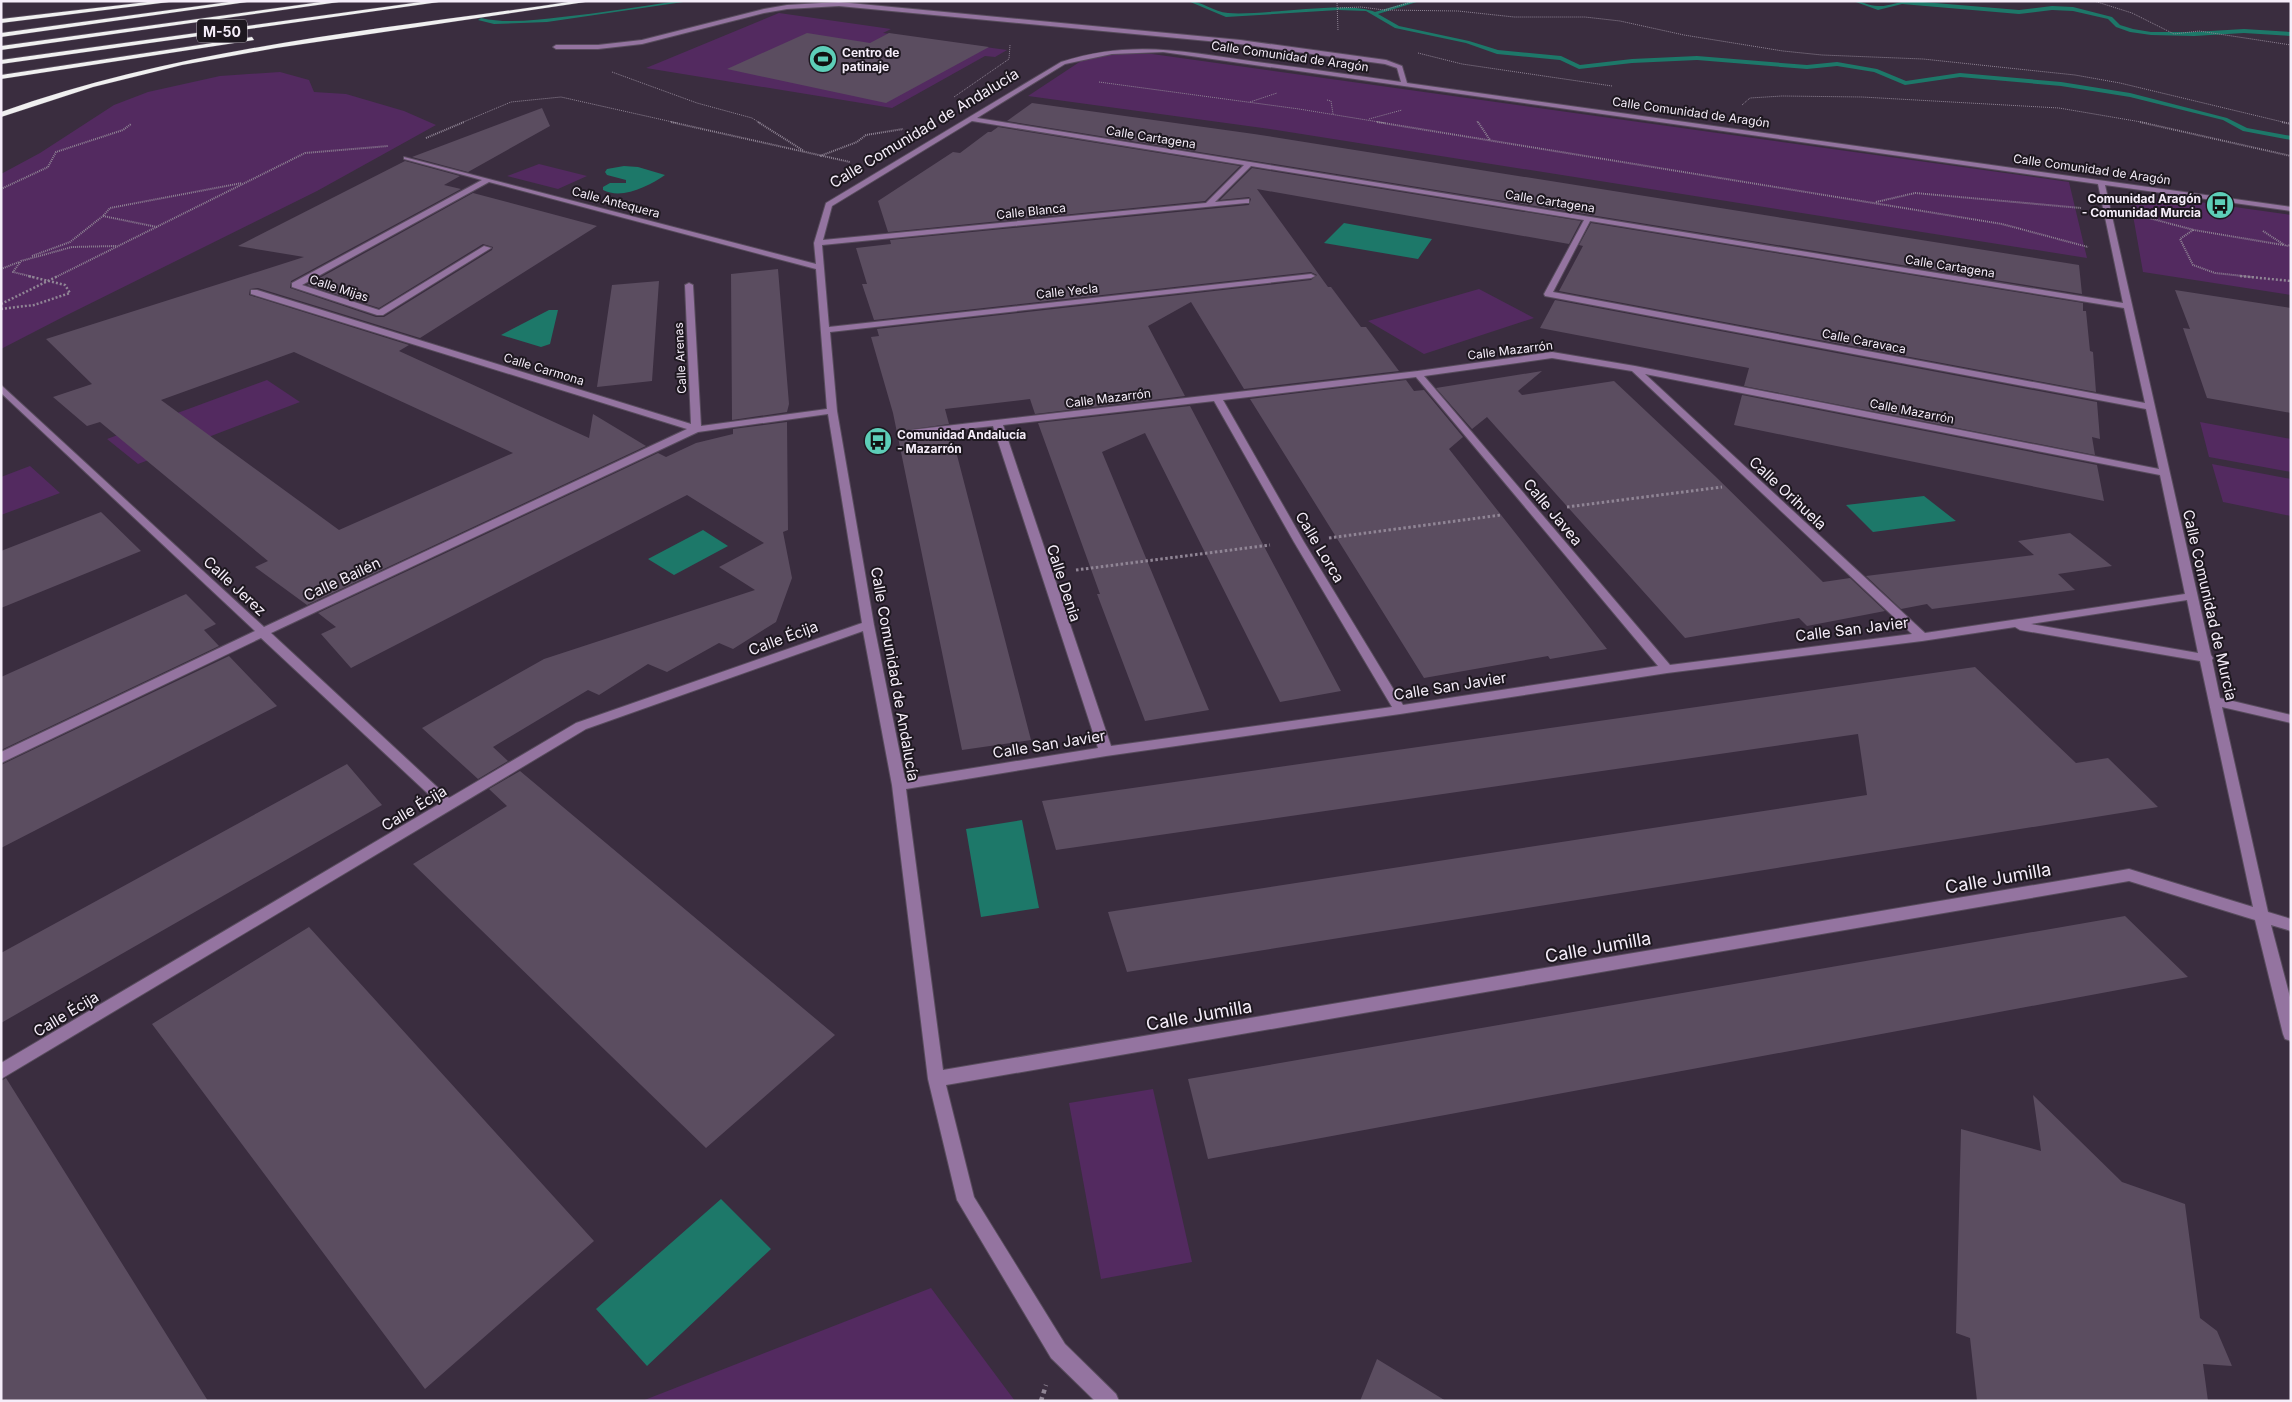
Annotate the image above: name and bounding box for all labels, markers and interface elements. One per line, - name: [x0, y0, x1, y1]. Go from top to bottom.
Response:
- road number: M-50: [197, 20, 247, 42]
- street label: Calle Comunidad de Aragón: [1210, 38, 1370, 74]
- sports icon: Centro de patinaje: [808, 44, 838, 74]
- place label: Centro de patinaje: [842, 45, 899, 74]
- street label: Calle Comunidad de Andalucía: [826, 64, 1022, 192]
- street label: Calle Comunidad de Aragón: [1611, 94, 1771, 130]
- street label: Calle Cartagena: [1105, 122, 1197, 152]
- street label: Calle Comunidad de Aragón: [2012, 151, 2172, 187]
- street label: Calle Antequera: [570, 183, 662, 221]
- street label: Calle Cartagena: [1504, 186, 1596, 216]
- bus stop icon: Comunidad Aragón - Comunidad Murcia: [2205, 190, 2235, 220]
- place label: Comunidad Aragón - Comunidad Murcia: [2082, 191, 2201, 220]
- street label: Calle Blanca: [995, 200, 1067, 222]
- street label: Calle Cartagena: [1904, 251, 1996, 281]
- street label: Calle Mijas: [307, 271, 371, 305]
- street label: Calle Yecla: [1035, 280, 1099, 302]
- street label: Calle Arenas: [671, 322, 689, 394]
- street label: Calle Caravaca: [1821, 325, 1907, 357]
- street label: Calle Mazarrón: [1466, 337, 1554, 363]
- street label: Calle Carmona: [502, 350, 586, 388]
- street label: Calle Mazarrón: [1064, 385, 1152, 411]
- street label: Calle Mazarrón: [1868, 395, 1956, 427]
- bus stop icon: Comunidad Andalucía - Mazarrón: [863, 426, 893, 456]
- place label: Comunidad Andalucía - Mazarrón: [897, 427, 1026, 456]
- street label: Calle Orihuela: [1745, 452, 1831, 534]
- street label: Calle Javea: [1519, 475, 1587, 549]
- street label: Calle Lorca: [1291, 508, 1349, 586]
- street label: Calle Comunidad de Murcia: [2179, 508, 2241, 702]
- street label: Calle Denia: [1043, 542, 1085, 624]
- street label: Calle Jerez: [200, 552, 270, 620]
- street label: Calle Bailén: [300, 553, 384, 605]
- street label: Calle Comunidad de Andalucía: [867, 565, 923, 783]
- street label: Calle San Javier: [1794, 613, 1910, 645]
- street label: Calle Écija: [746, 617, 820, 659]
- street label: Calle San Javier: [1392, 668, 1508, 704]
- street label: Calle San Javier: [991, 726, 1107, 762]
- street label: Calle Écija: [378, 781, 450, 835]
- street label: Calle Jumilla: [1943, 858, 2053, 898]
- street label: Calle Jumilla: [1543, 927, 1653, 967]
- street label: Calle Écija: [30, 987, 102, 1041]
- street label: Calle Jumilla: [1144, 995, 1254, 1035]

